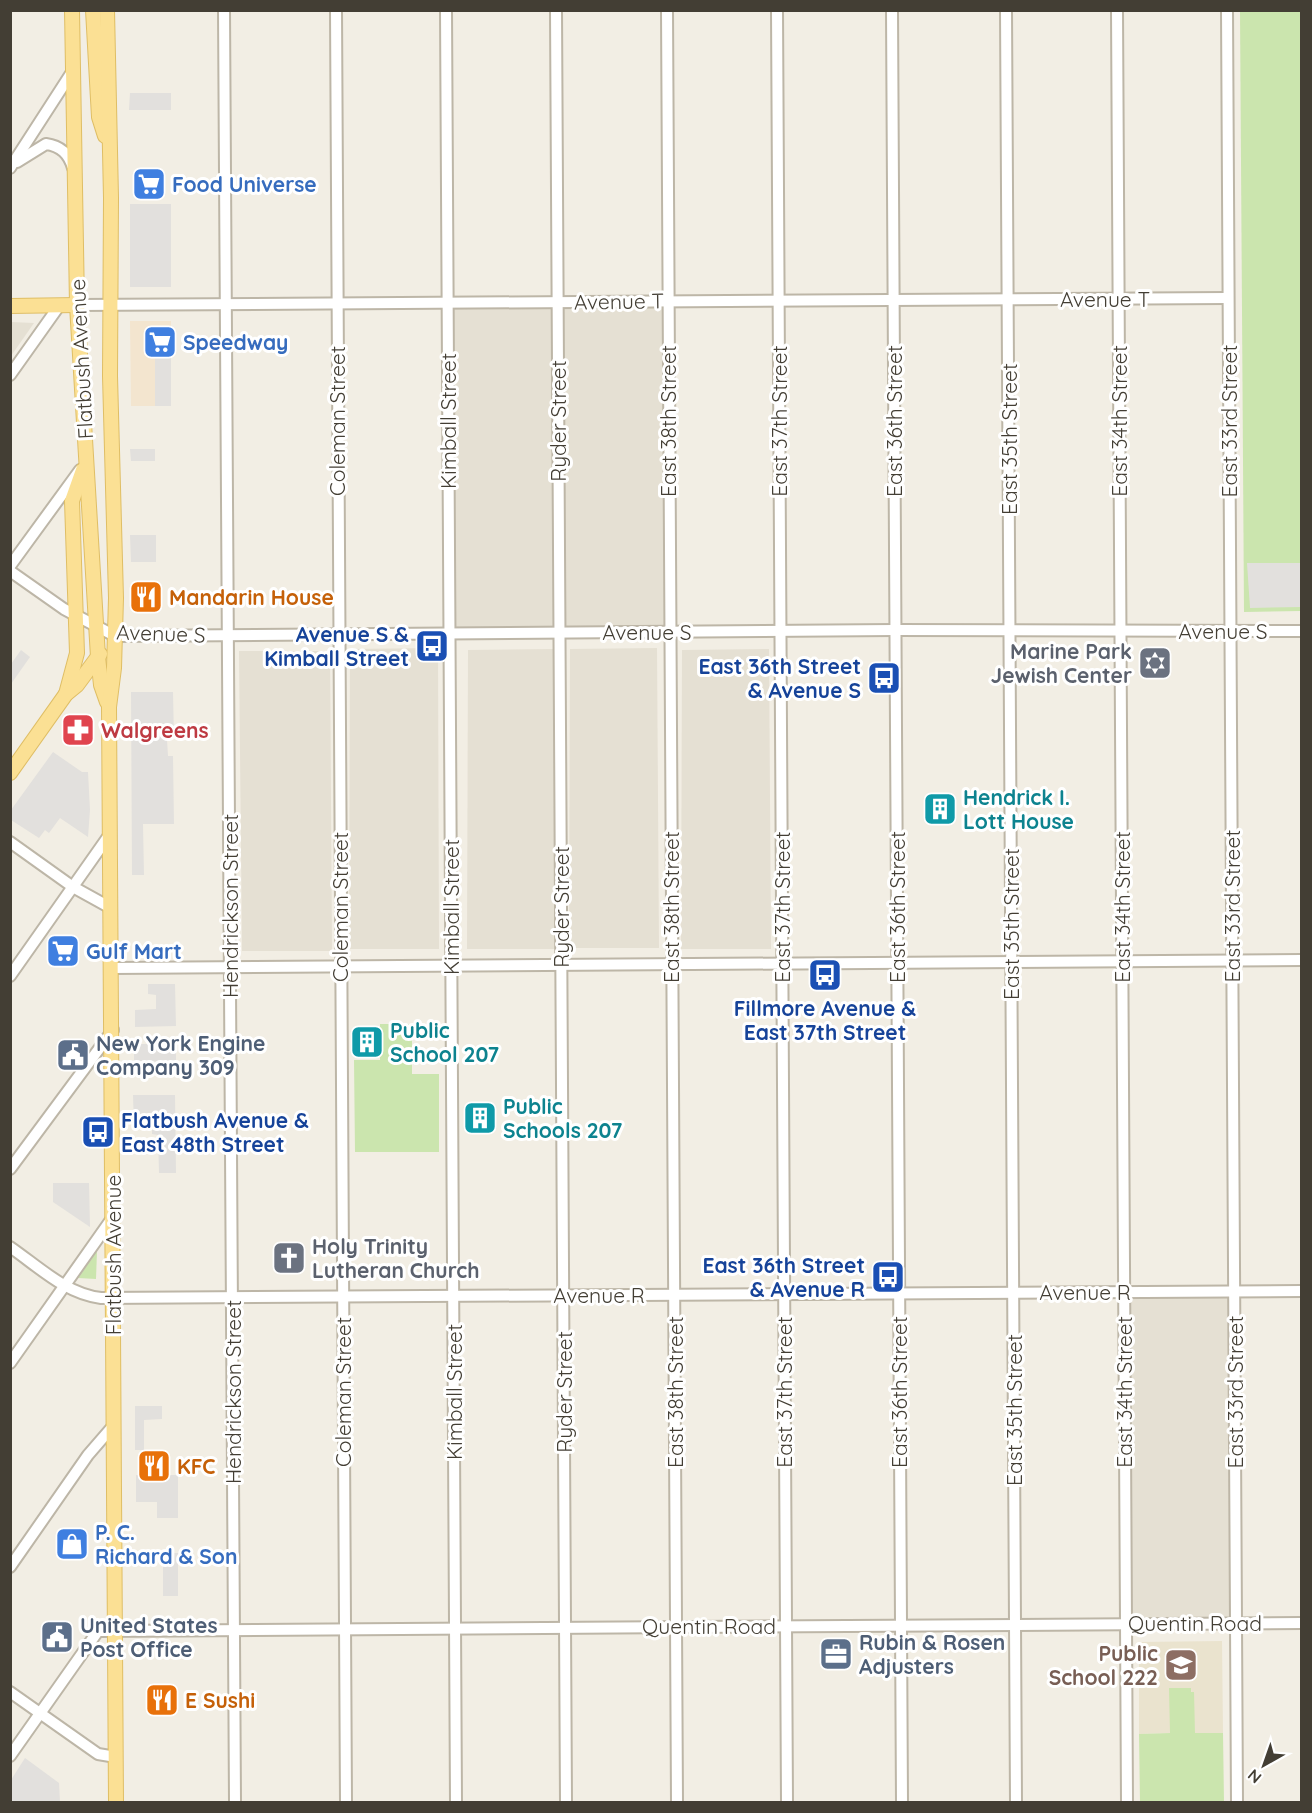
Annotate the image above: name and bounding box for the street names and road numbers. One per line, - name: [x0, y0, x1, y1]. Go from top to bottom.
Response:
- street label: Flatbush Avenue: [64, 278, 98, 440]
- street label: Avenue T: [1060, 286, 1150, 312]
- street label: Avenue T: [574, 287, 664, 315]
- street label: East 38th Street: [655, 345, 681, 497]
- street label: East 37th Street: [766, 345, 792, 497]
- street label: East 36th Street: [881, 345, 907, 497]
- street label: East 34th Street: [1106, 345, 1132, 497]
- street label: East 33rd Street: [1216, 345, 1242, 497]
- street label: Coleman Street: [324, 346, 350, 496]
- street label: Kimball Street: [435, 353, 461, 489]
- street label: Ryder Street: [545, 360, 571, 482]
- street label: East 35th Street: [996, 363, 1022, 515]
- street label: Avenue S: [116, 618, 206, 648]
- street label: Avenue S: [1178, 618, 1268, 644]
- street label: Avenue S: [602, 619, 692, 645]
- street label: Hendrickson Street: [217, 814, 243, 998]
- street label: East 33rd Street: [1219, 830, 1245, 982]
- street label: East 38th Street: [658, 831, 684, 983]
- street label: East 37th Street: [769, 831, 795, 983]
- street label: East 36th Street: [884, 831, 910, 983]
- street label: East 34th Street: [1109, 831, 1135, 983]
- street label: Coleman Street: [327, 832, 353, 982]
- street label: Kimball Street: [438, 839, 464, 975]
- street label: Ryder Street: [548, 846, 574, 968]
- street label: East 35th Street: [998, 848, 1024, 1000]
- street label: Flatbush Avenue: [100, 1175, 126, 1335]
- street label: Avenue R: [1039, 1279, 1131, 1305]
- street label: Avenue R: [553, 1282, 645, 1308]
- street label: Hendrickson Street: [220, 1300, 246, 1484]
- street label: East 38th Street: [662, 1316, 688, 1468]
- street label: East 37th Street: [771, 1316, 797, 1468]
- street label: East 36th Street: [886, 1316, 912, 1468]
- street label: East 34th Street: [1111, 1316, 1137, 1468]
- street label: East 33rd Street: [1222, 1316, 1248, 1468]
- street label: Coleman Street: [330, 1317, 356, 1467]
- street label: Kimball Street: [441, 1324, 467, 1460]
- street label: Ryder Street: [551, 1331, 577, 1453]
- street label: East 35th Street: [1001, 1334, 1027, 1486]
- street label: Quentin Road: [1128, 1610, 1262, 1636]
- street label: Quentin Road: [642, 1613, 776, 1639]

